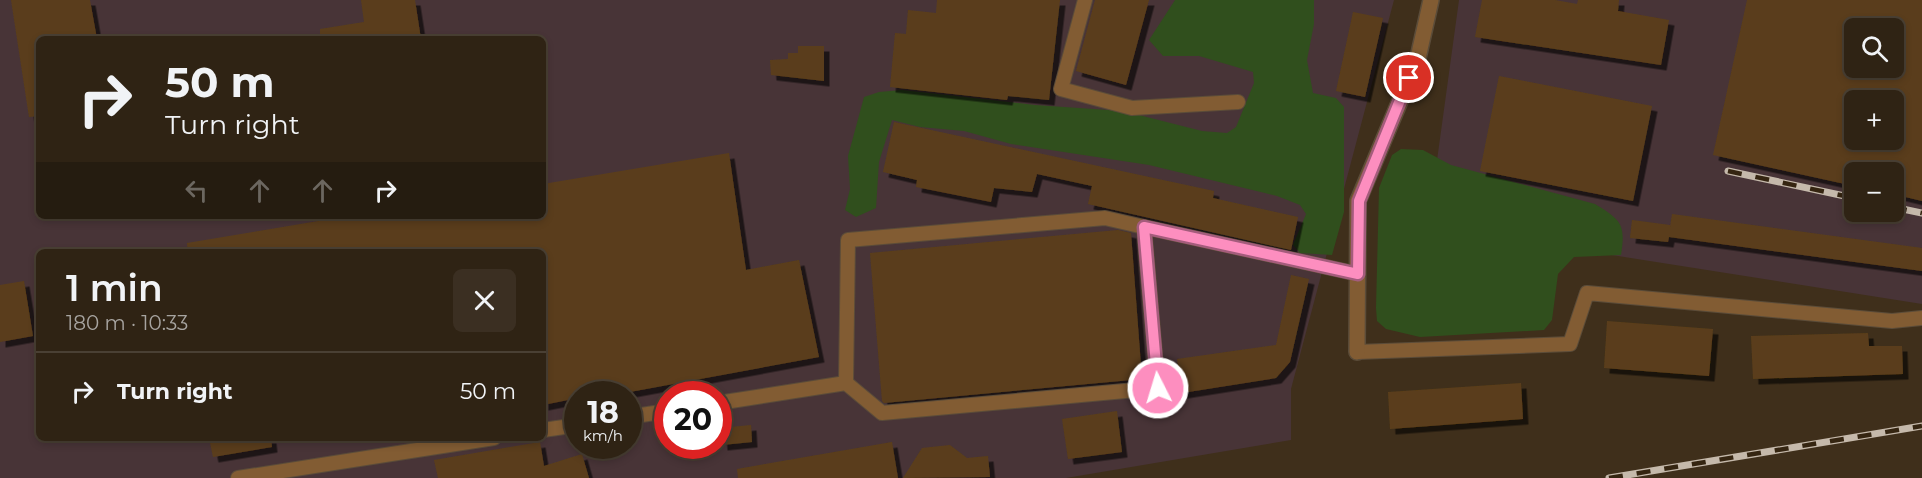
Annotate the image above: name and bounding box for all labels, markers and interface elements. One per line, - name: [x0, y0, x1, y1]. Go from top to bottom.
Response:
- map controls: [1844, 18, 1904, 222]
- button: search: [1844, 18, 1904, 78]
- pin: [1383, 52, 1434, 103]
- text: 50 m: [165, 56, 274, 108]
- icon: right: [66, 60, 144, 138]
- icon: arrive: [1392, 61, 1425, 94]
- button: +: [1844, 90, 1904, 150]
- text: Turn right: [165, 108, 300, 141]
- button: −: [1844, 162, 1904, 222]
- icon: left: [180, 174, 213, 207]
- icon: ahead: [243, 174, 276, 207]
- icon: ahead: [306, 174, 339, 207]
- icon: right: [369, 174, 402, 207]
- text: 1 min: [66, 266, 163, 310]
- button: close: [453, 269, 516, 332]
- text: 180 m · 10:33: [66, 311, 188, 335]
- position arrow: [1126, 356, 1190, 420]
- icon: right: [66, 375, 99, 408]
- text: Turn right: [117, 378, 232, 405]
- text: 50 m: [460, 378, 516, 405]
- speed limit sign: 20: [654, 381, 732, 459]
- text: 18: [587, 394, 619, 431]
- text: km/h: [583, 426, 623, 445]

